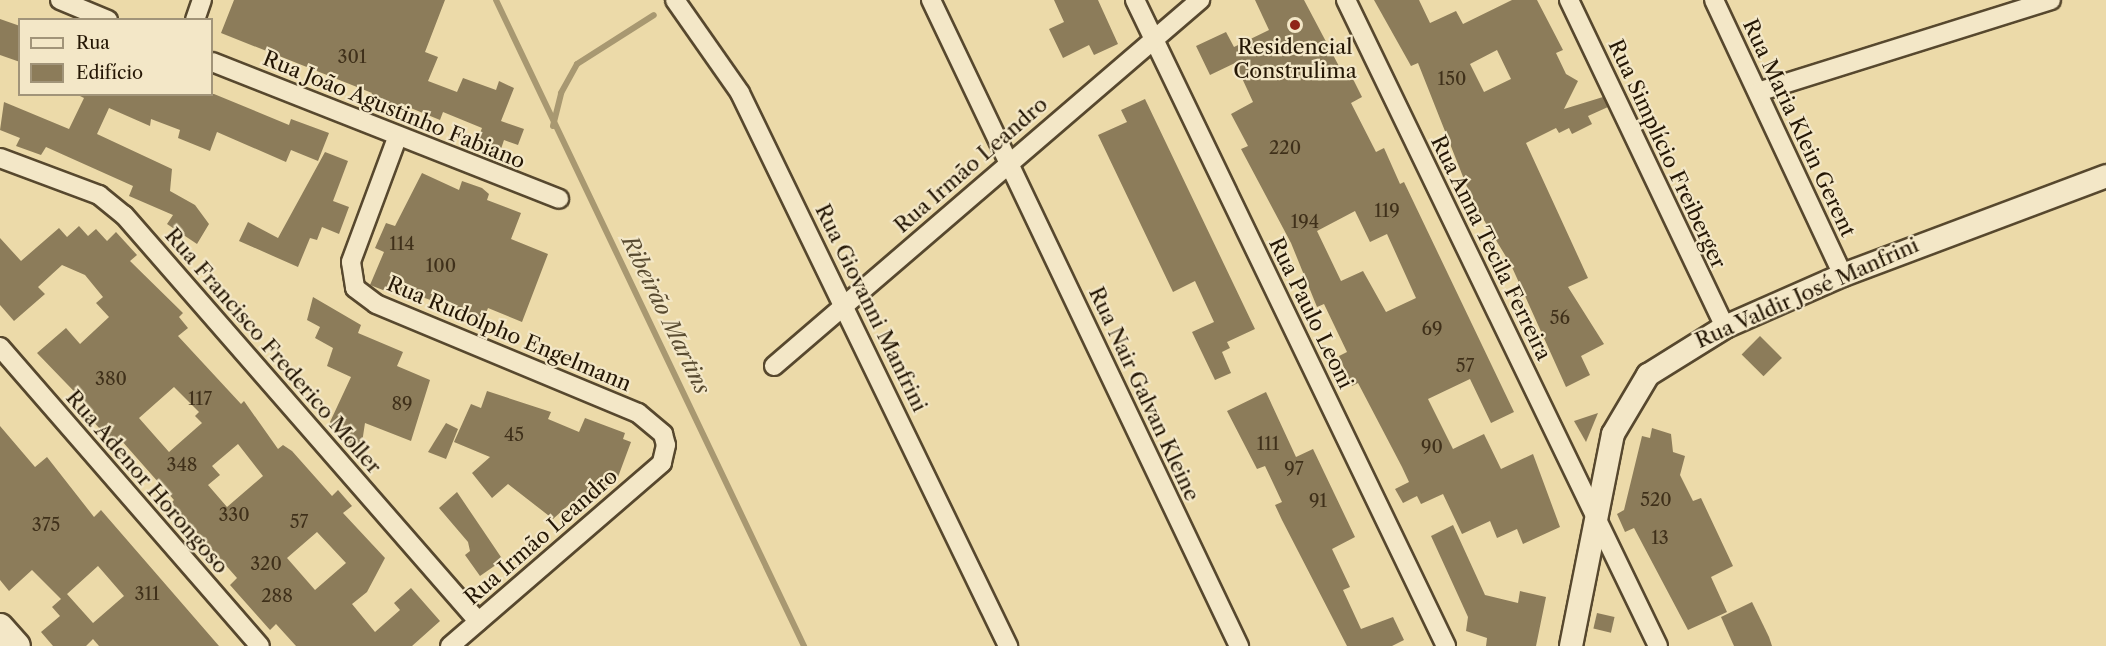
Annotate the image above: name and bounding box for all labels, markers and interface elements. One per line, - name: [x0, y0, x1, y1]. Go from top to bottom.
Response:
- street label: Rua Maria Klein Gerent: [1737, 15, 1861, 241]
- legend: [18, 18, 213, 96]
- marker: Residencial Construlima: [1288, 18, 1302, 32]
- text: Rua: [76, 32, 110, 54]
- place label: Residencial Construlima: [1233, 34, 1357, 84]
- street label: Rua Simplício Freiberger: [1603, 35, 1731, 273]
- street label: Rua João Agustinho Fabiano: [259, 46, 529, 174]
- house number: 301: [338, 46, 366, 68]
- text: Edifício: [76, 62, 143, 84]
- house number: 150: [1438, 68, 1466, 90]
- street label: Rua Irmão Leandro: [889, 92, 1053, 238]
- street label: Rua Anna Tecila Ferreira: [1425, 130, 1557, 366]
- house number: 220: [1269, 137, 1301, 159]
- street label: Rua Giovanni Manfrini: [810, 200, 932, 416]
- house number: 119: [1374, 200, 1400, 222]
- house number: 194: [1291, 211, 1319, 233]
- street label: Rua Francisco Frederico Moller: [159, 223, 387, 479]
- water label: Ribeirão Martins: [616, 231, 716, 399]
- street label: Rua Valdir José Manfrini: [1691, 232, 1923, 354]
- house number: 114: [389, 233, 415, 255]
- street label: Rua Paulo Leoni: [1263, 233, 1359, 393]
- house number: 100: [426, 255, 456, 277]
- street label: Rua Rudolpho Engelmann: [383, 271, 635, 397]
- street label: Rua Nair Galvan Kleine: [1083, 283, 1205, 505]
- house number: 56: [1550, 307, 1570, 329]
- house number: 69: [1421, 318, 1443, 340]
- house number: 57: [1456, 355, 1474, 377]
- house number: 380: [95, 368, 127, 390]
- street label: Rua Adenor Horongoso: [60, 385, 234, 579]
- house number: 117: [188, 388, 212, 410]
- house number: 89: [391, 393, 413, 415]
- house number: 45: [504, 424, 524, 446]
- house number: 111: [1257, 433, 1279, 455]
- house number: 90: [1421, 436, 1443, 458]
- house number: 348: [167, 454, 197, 476]
- house number: 97: [1284, 458, 1304, 480]
- street label: Rua Irmão Leandro: [459, 464, 623, 610]
- house number: 520: [1640, 489, 1672, 511]
- house number: 91: [1309, 490, 1327, 512]
- house number: 330: [218, 504, 250, 526]
- house number: 57: [290, 511, 308, 533]
- house number: 375: [32, 514, 60, 536]
- house number: 13: [1651, 527, 1669, 549]
- house number: 320: [250, 553, 282, 575]
- house number: 311: [134, 583, 160, 605]
- house number: 288: [261, 585, 293, 607]

